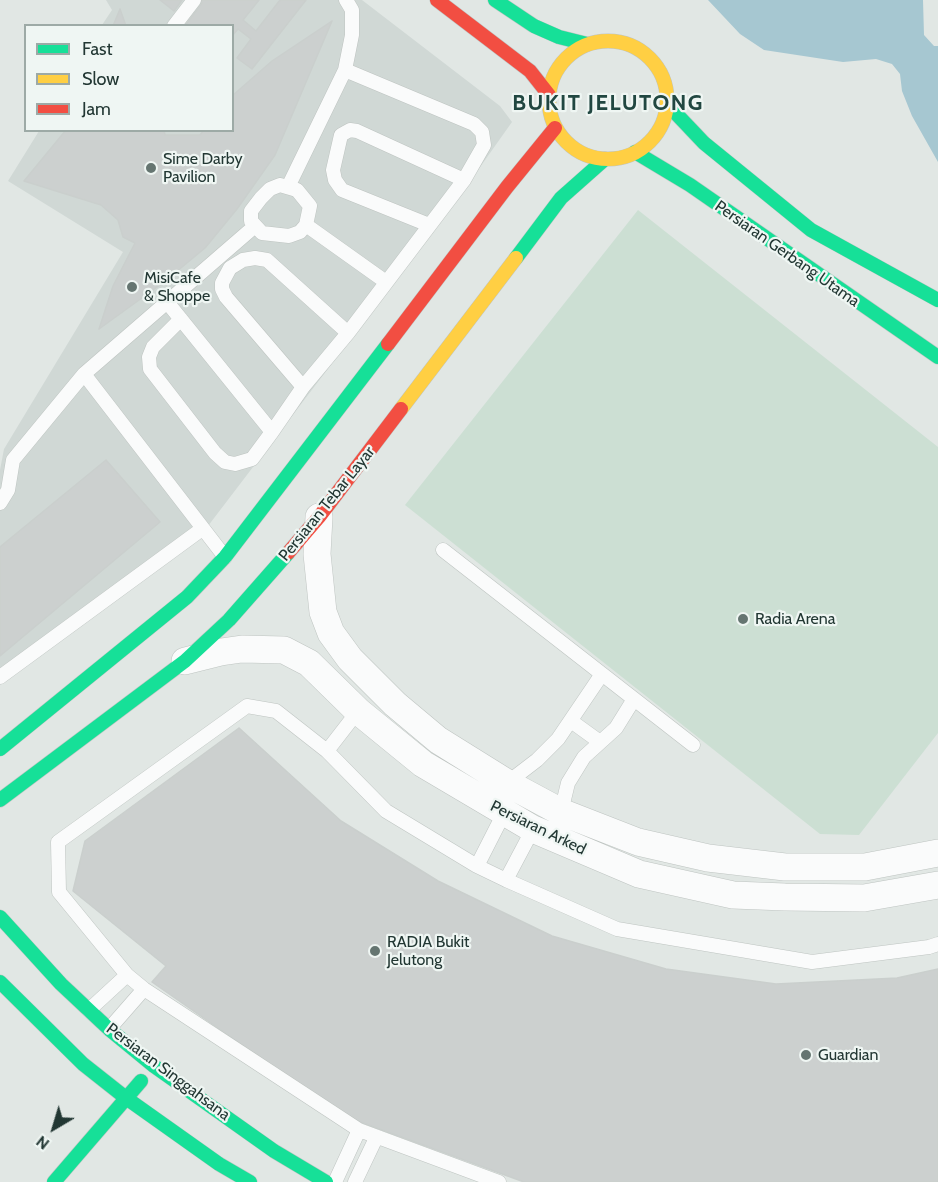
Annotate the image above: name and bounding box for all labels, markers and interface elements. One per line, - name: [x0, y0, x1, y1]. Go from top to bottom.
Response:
- legend: [24, 24, 234, 132]
- text: Fast: [82, 38, 113, 60]
- text: Slow: [82, 68, 119, 90]
- district label: BUKIT JELUTONG: [512, 91, 704, 117]
- text: Jam: [82, 98, 111, 120]
- place label: Sime Darby Pavilion: [163, 149, 242, 187]
- marker: Sime Darby Pavilion: [144, 161, 158, 175]
- street label: Persiaran Gerbang Utama: [711, 197, 863, 311]
- place label: MisiCafe & Shoppe: [144, 268, 210, 306]
- marker: MisiCafe & Shoppe: [125, 280, 139, 294]
- street label: Persiaran Tebar Layar: [275, 443, 379, 565]
- place label: Radia Arena: [755, 609, 835, 629]
- marker: Radia Arena: [736, 612, 750, 626]
- street label: Persiaran Arked: [487, 797, 589, 859]
- place label: RADIA Bukit Jelutong: [387, 932, 469, 970]
- marker: RADIA Bukit Jelutong: [368, 944, 382, 958]
- street label: Persiaran Singgahsana: [102, 1019, 234, 1125]
- place label: Guardian: [818, 1045, 878, 1065]
- marker: Guardian: [799, 1048, 813, 1062]
- north arrow: [24, 1098, 84, 1158]
- text: N: [32, 1132, 53, 1154]

